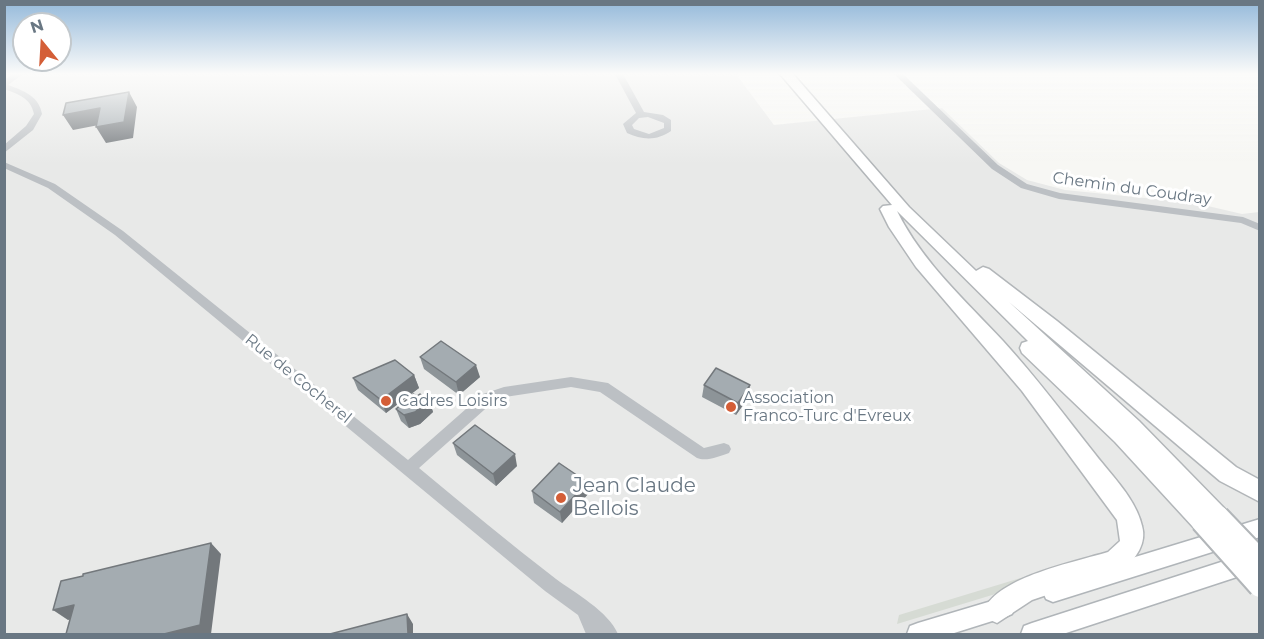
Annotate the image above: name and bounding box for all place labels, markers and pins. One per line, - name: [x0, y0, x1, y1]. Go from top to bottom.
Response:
- place label: Association Franco-Turc d'Evreux: [743, 388, 911, 426]
- place label: Cadres Loisirs: [398, 391, 507, 411]
- marker: Cadres Loisirs: [379, 394, 393, 408]
- marker: Association Franco-Turc d'Evreux: [724, 400, 738, 414]
- place label: Jean Claude Bellois: [573, 474, 696, 521]
- marker: Jean Claude Bellois: [554, 491, 568, 505]

